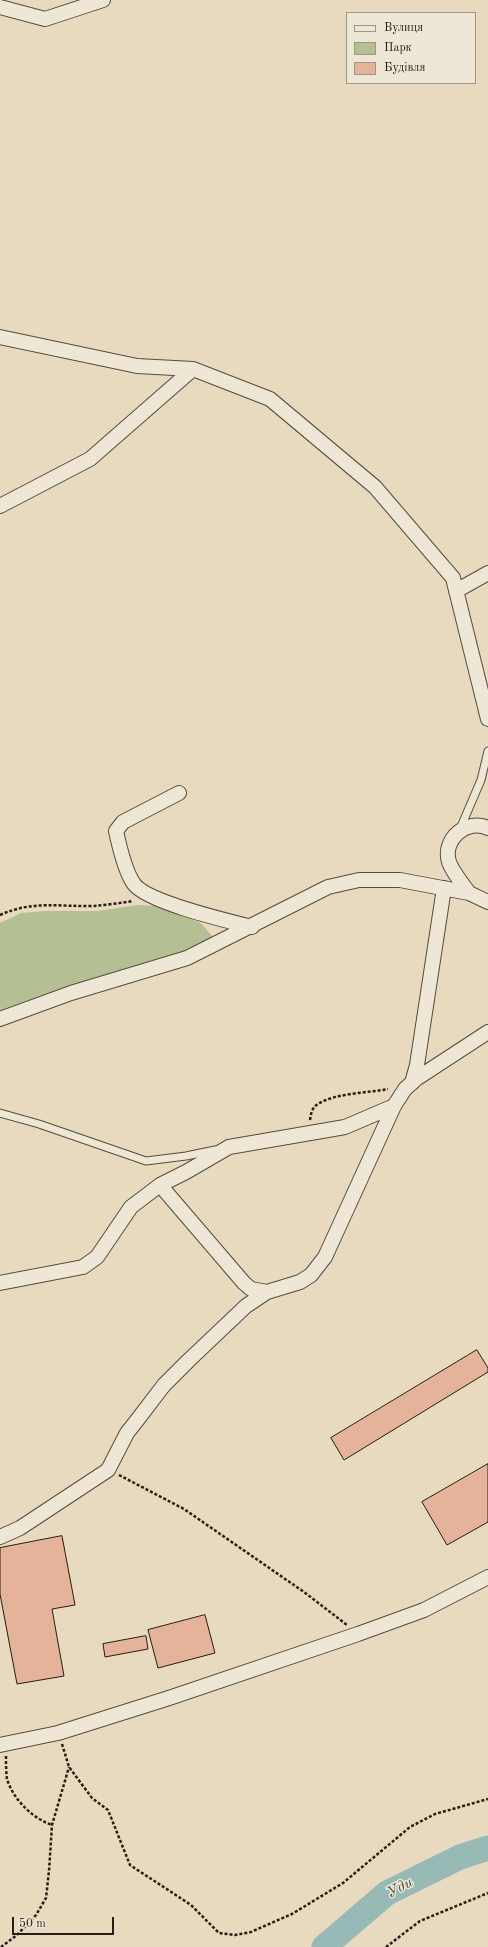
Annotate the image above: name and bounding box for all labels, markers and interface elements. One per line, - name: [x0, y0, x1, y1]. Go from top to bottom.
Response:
- legend: [346, 12, 476, 84]
- text: Вулиця: [384, 22, 423, 34]
- text: Парк: [384, 42, 412, 54]
- text: Будівля: [384, 62, 426, 74]
- water label: Уди: [384, 1873, 416, 1903]
- scale bar: [14, 1909, 116, 1935]
- text: 50 m: [19, 1918, 46, 1930]

